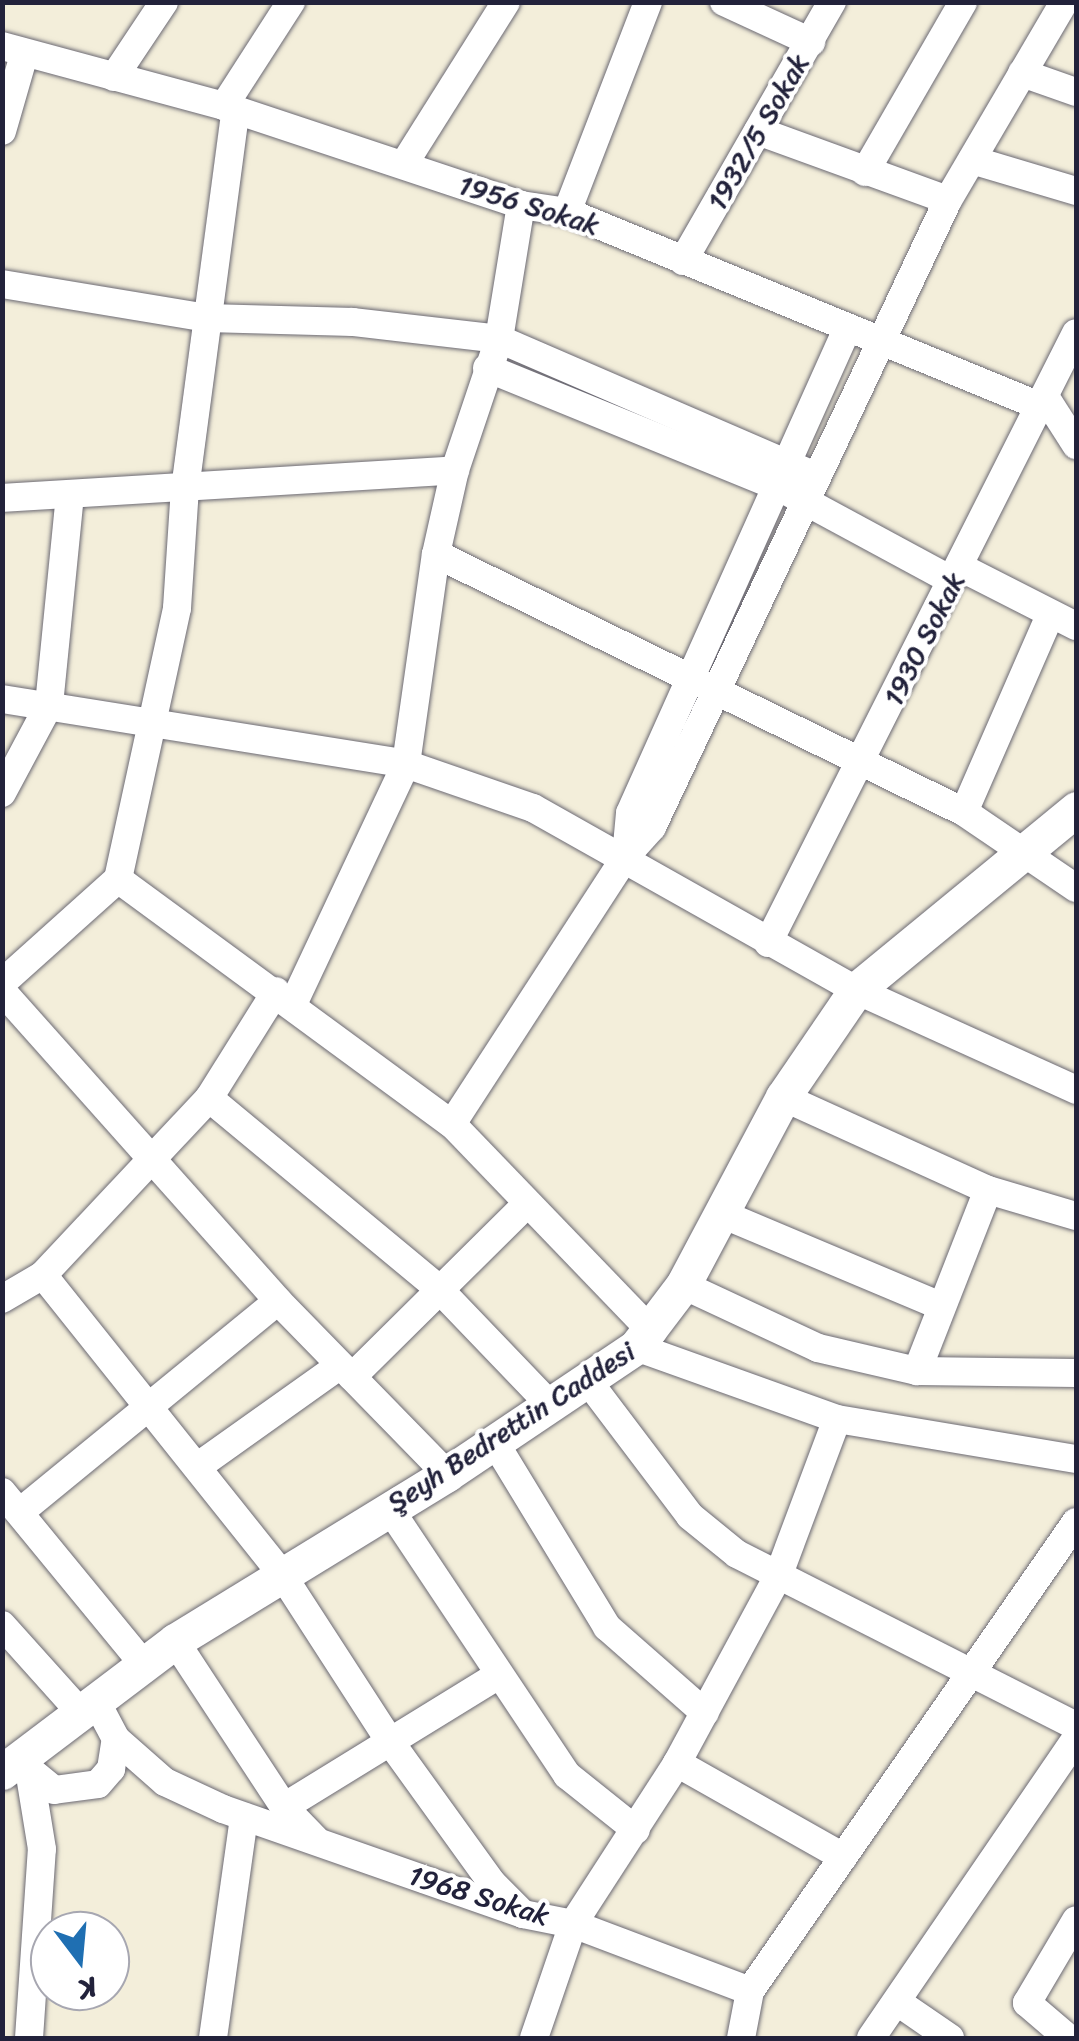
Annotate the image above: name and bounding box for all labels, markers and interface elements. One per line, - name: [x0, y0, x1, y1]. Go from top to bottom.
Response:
- street label: 1932/5 Sokak: [700, 48, 816, 216]
- street label: 1956 Sokak: [455, 168, 603, 242]
- street label: 1930 Sokak: [876, 567, 972, 711]
- street label: Şeyh Bedrettin Caddesi: [381, 1334, 641, 1520]
- street label: 1968 Sokak: [405, 1859, 553, 1933]
- north arrow: [30, 1911, 130, 2011]
- text: K: [73, 1962, 103, 2014]

